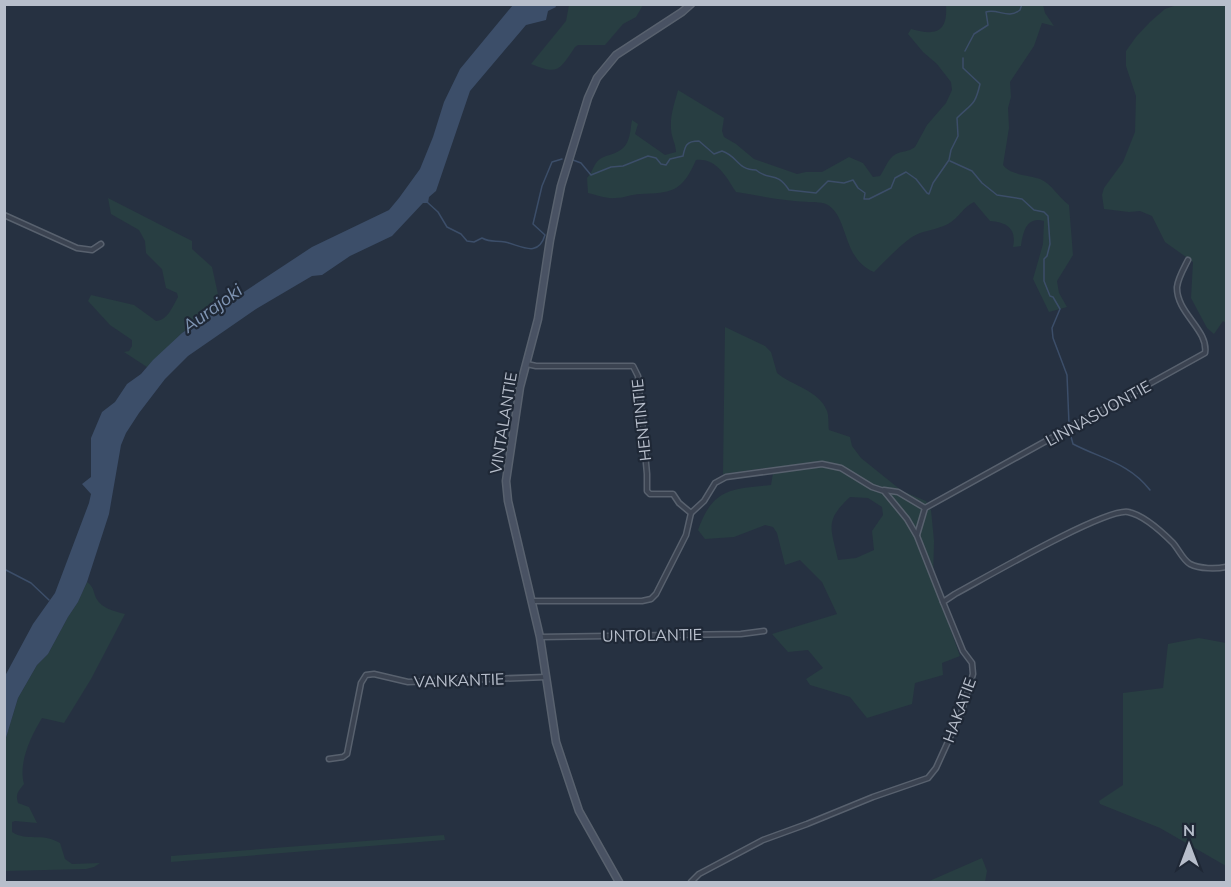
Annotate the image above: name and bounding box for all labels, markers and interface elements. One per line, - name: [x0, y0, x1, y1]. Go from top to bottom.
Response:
- water label: Aurajoki: [177, 278, 247, 338]
- street label: VINTALANTIE: [485, 371, 521, 475]
- street label: LINNASUONTIE: [1042, 376, 1154, 450]
- street label: HENTINTIE: [627, 378, 655, 462]
- street label: UNTOLANTIE: [602, 624, 702, 646]
- street label: VANKANTIE: [413, 668, 505, 692]
- street label: HAKATIE: [938, 675, 980, 745]
- north arrow: [1159, 815, 1219, 875]
- text: N: [1183, 820, 1195, 840]

